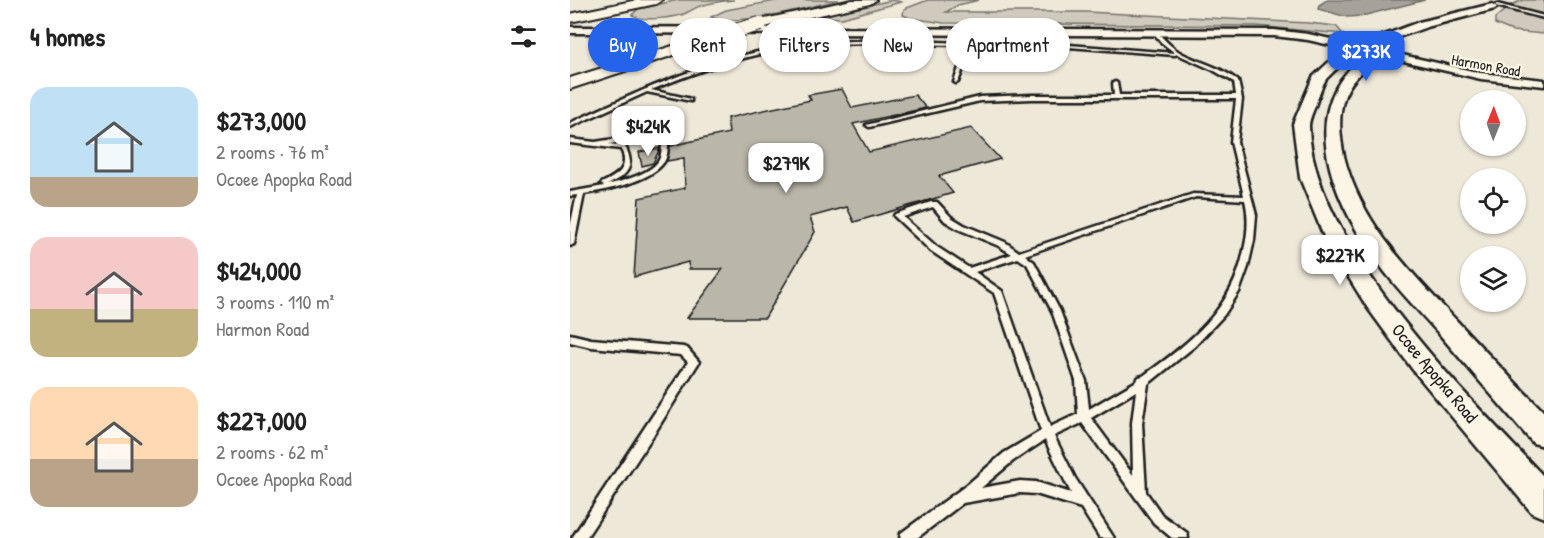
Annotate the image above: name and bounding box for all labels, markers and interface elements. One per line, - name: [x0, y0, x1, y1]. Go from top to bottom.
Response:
- chip: Buy: [588, 18, 658, 72]
- chip: Rent: [670, 18, 747, 72]
- chip: Filters: [759, 18, 850, 72]
- chip: New: [862, 18, 934, 72]
- chip: Apartment: [946, 18, 1070, 72]
- text: 4 homes: [30, 19, 105, 54]
- icon: filters: [507, 20, 540, 53]
- pin: $273K: [1324, 31, 1408, 82]
- text: $273K: [1342, 37, 1390, 64]
- street label: Harmon Road: [1450, 49, 1522, 81]
- north arrow: [1460, 90, 1526, 156]
- map controls: [1460, 90, 1526, 312]
- text: $273,000: [216, 103, 306, 138]
- pin: $424K: [606, 106, 690, 157]
- icon: home: [78, 111, 150, 183]
- text: $424K: [626, 112, 670, 139]
- text: 2 rooms · 76 m²: [216, 138, 329, 165]
- pin: $279K: [744, 143, 828, 194]
- text: $279K: [762, 149, 810, 176]
- text: Ocoee Apopka Road: [216, 165, 352, 192]
- button: locate: [1460, 168, 1526, 234]
- pin: $227K: [1298, 235, 1382, 286]
- text: $227K: [1315, 241, 1365, 268]
- button: layers: [1460, 246, 1526, 312]
- text: $424,000: [216, 253, 301, 288]
- icon: home: [78, 261, 150, 333]
- text: 3 rooms · 110 m²: [216, 288, 334, 315]
- text: Harmon Road: [216, 315, 309, 342]
- street label: Ocoee Apopka Road: [1386, 318, 1484, 428]
- text: $227,000: [216, 403, 307, 438]
- icon: home: [78, 411, 150, 483]
- text: 2 rooms · 62 m²: [216, 438, 328, 465]
- text: Ocoee Apopka Road: [216, 465, 352, 492]

